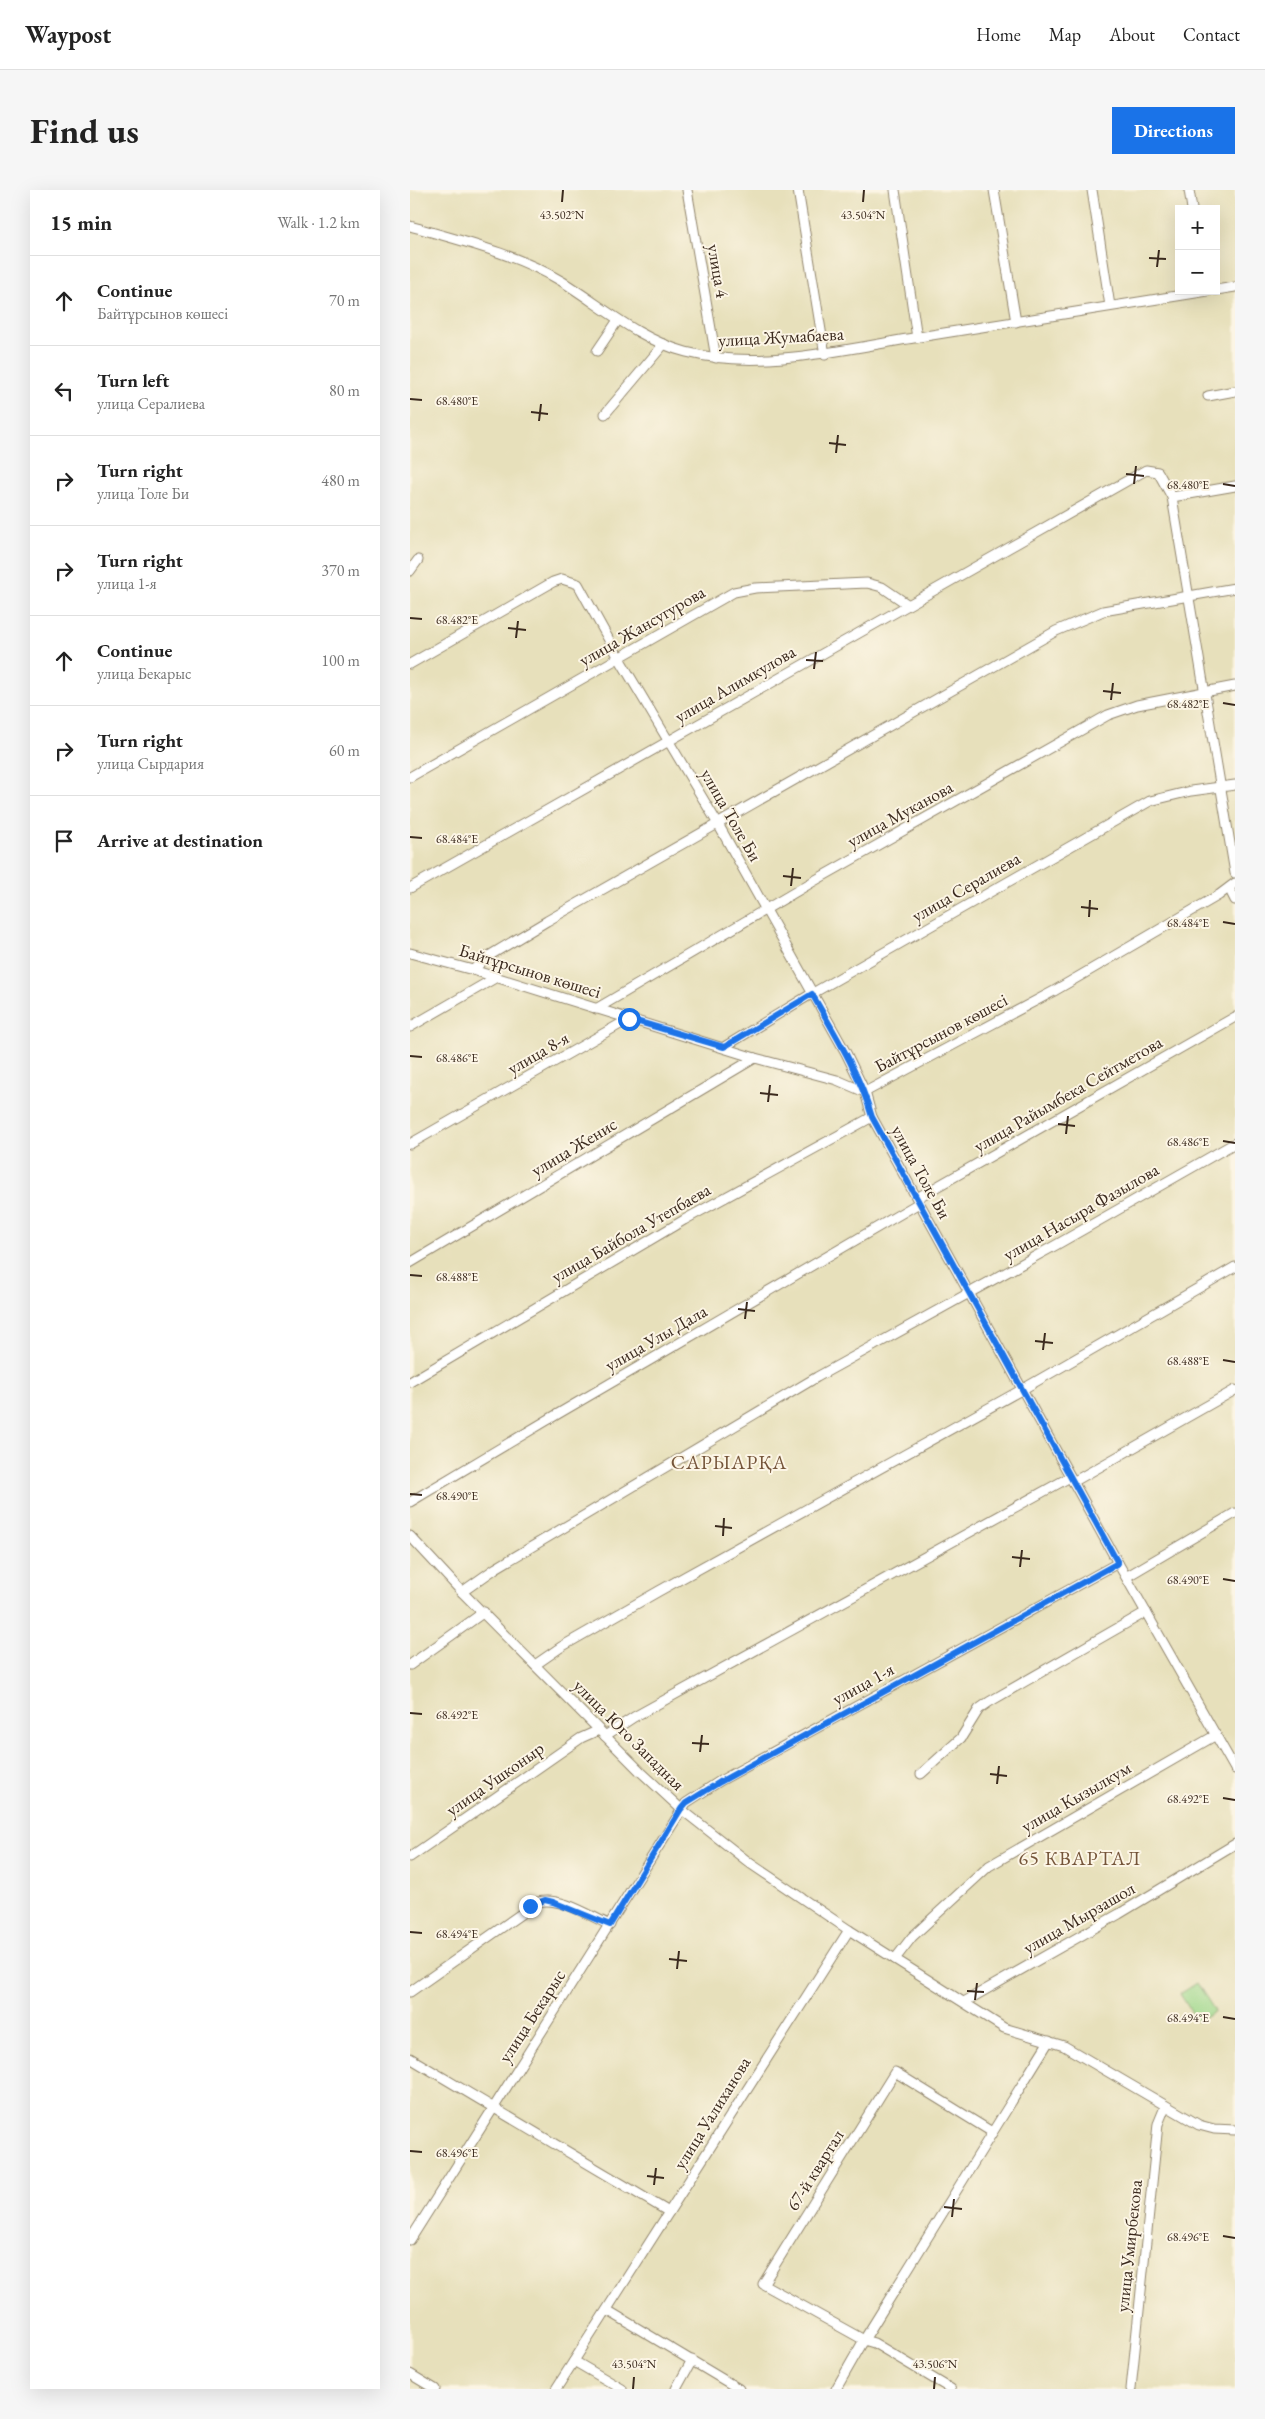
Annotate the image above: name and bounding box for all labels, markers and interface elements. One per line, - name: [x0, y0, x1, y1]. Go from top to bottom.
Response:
- text: Waypost: [25, 19, 111, 50]
- text: Home: [976, 23, 1021, 46]
- text: Map: [1049, 23, 1081, 46]
- text: About: [1109, 23, 1155, 46]
- text: Contact: [1183, 23, 1240, 46]
- button: Directions: [1112, 107, 1235, 154]
- text: Find us: [30, 108, 139, 153]
- map controls: [1175, 205, 1220, 295]
- button: +: [1175, 205, 1220, 250]
- text: 43.502°N: [540, 207, 585, 223]
- text: 43.504°N: [841, 207, 886, 223]
- text: 15 min: [50, 209, 112, 236]
- text: Walk · 1.2 km: [277, 212, 360, 233]
- street label: улица 4: [702, 242, 735, 300]
- button: −: [1175, 250, 1220, 295]
- text: Continue: [97, 278, 172, 303]
- icon: ahead: [50, 287, 78, 315]
- text: 70 m: [329, 290, 360, 311]
- text: Байтұрсынов көшесі: [97, 303, 228, 324]
- street label: улица Жумабаева: [718, 322, 845, 351]
- text: Turn left: [97, 368, 169, 393]
- icon: left: [50, 377, 78, 405]
- text: 80 m: [329, 380, 360, 401]
- text: улица Сералиева: [97, 393, 205, 414]
- text: 68.480°E: [436, 393, 478, 409]
- text: Turn right: [97, 458, 183, 483]
- icon: right: [50, 467, 78, 495]
- text: 480 m: [321, 470, 360, 491]
- text: 68.480°E: [1167, 477, 1209, 493]
- text: улица Толе Би: [97, 483, 189, 504]
- text: Turn right: [97, 548, 183, 573]
- icon: right: [50, 557, 78, 585]
- text: 370 m: [321, 560, 360, 581]
- text: улица 1-я: [97, 573, 157, 594]
- street label: улица Жансугурова: [574, 580, 710, 671]
- text: 68.482°E: [436, 612, 478, 628]
- text: Continue: [97, 638, 172, 663]
- street label: улица Алимкулова: [670, 639, 800, 728]
- icon: ahead: [50, 647, 78, 675]
- text: 100 m: [321, 650, 360, 671]
- text: улица Бекарыс: [97, 663, 192, 684]
- text: 68.482°E: [1167, 696, 1209, 712]
- text: Turn right: [97, 728, 183, 753]
- icon: right: [50, 737, 78, 765]
- text: 60 m: [329, 740, 360, 761]
- text: улица Сырдария: [97, 753, 204, 774]
- street label: улица Толе Би: [696, 764, 768, 866]
- street label: улица Муканова: [843, 775, 957, 852]
- icon: arrive: [50, 827, 78, 855]
- text: Arrive at destination: [97, 828, 263, 853]
- text: 68.484°E: [436, 831, 478, 847]
- street label: улица Сералиева: [907, 846, 1025, 927]
- text: 68.484°E: [1167, 915, 1209, 931]
- street label: Байтұрсынов көшесі: [456, 938, 605, 1003]
- street label: Байтұрсынов көшесі: [870, 987, 1012, 1077]
- route start: [618, 1008, 641, 1031]
- street label: улица 8-я: [503, 1026, 573, 1079]
- street label: улица Райымбека Сейтметова: [969, 1030, 1167, 1157]
- text: 68.486°E: [436, 1050, 478, 1066]
- street label: улица Женис: [527, 1112, 621, 1181]
- street label: улица Толе Би: [886, 1121, 957, 1223]
- text: 68.486°E: [1167, 1134, 1209, 1150]
- street label: улица Насыра Фазылова: [999, 1157, 1164, 1266]
- street label: улица Байбола Утепбаева: [547, 1177, 715, 1288]
- text: 68.488°E: [436, 1269, 478, 1285]
- street label: улица Улы Дала: [601, 1299, 712, 1376]
- text: 68.488°E: [1167, 1353, 1209, 1369]
- district label: САРЫАРҚА: [671, 1449, 787, 1475]
- text: 68.490°E: [436, 1488, 478, 1504]
- text: 68.490°E: [1167, 1572, 1209, 1588]
- street label: улица 1-я: [828, 1657, 898, 1710]
- street label: улица Юго Западная: [569, 1674, 690, 1795]
- text: 68.492°E: [436, 1707, 478, 1723]
- street label: улица Ушконыр: [441, 1736, 548, 1821]
- street label: улица Кызылкум: [1017, 1756, 1135, 1837]
- text: 68.492°E: [1167, 1791, 1209, 1807]
- district label: 65 КВАРТАЛ: [1019, 1845, 1141, 1871]
- street label: улица Мырзашол: [1019, 1876, 1139, 1959]
- route end: [519, 1895, 542, 1918]
- text: 68.494°E: [436, 1926, 478, 1942]
- street label: улица Бекарыс: [493, 1965, 570, 2067]
- text: 68.494°E: [1167, 2010, 1209, 2026]
- street label: улица Уалиханова: [668, 2052, 756, 2173]
- street label: 67-й квартал: [781, 2125, 849, 2215]
- text: 68.496°E: [436, 2145, 478, 2161]
- street label: улица Умирбекова: [1110, 2178, 1147, 2313]
- text: 68.496°E: [1167, 2229, 1209, 2245]
- text: 43.504°N: [612, 2356, 657, 2372]
- text: 43.506°N: [913, 2356, 958, 2372]

